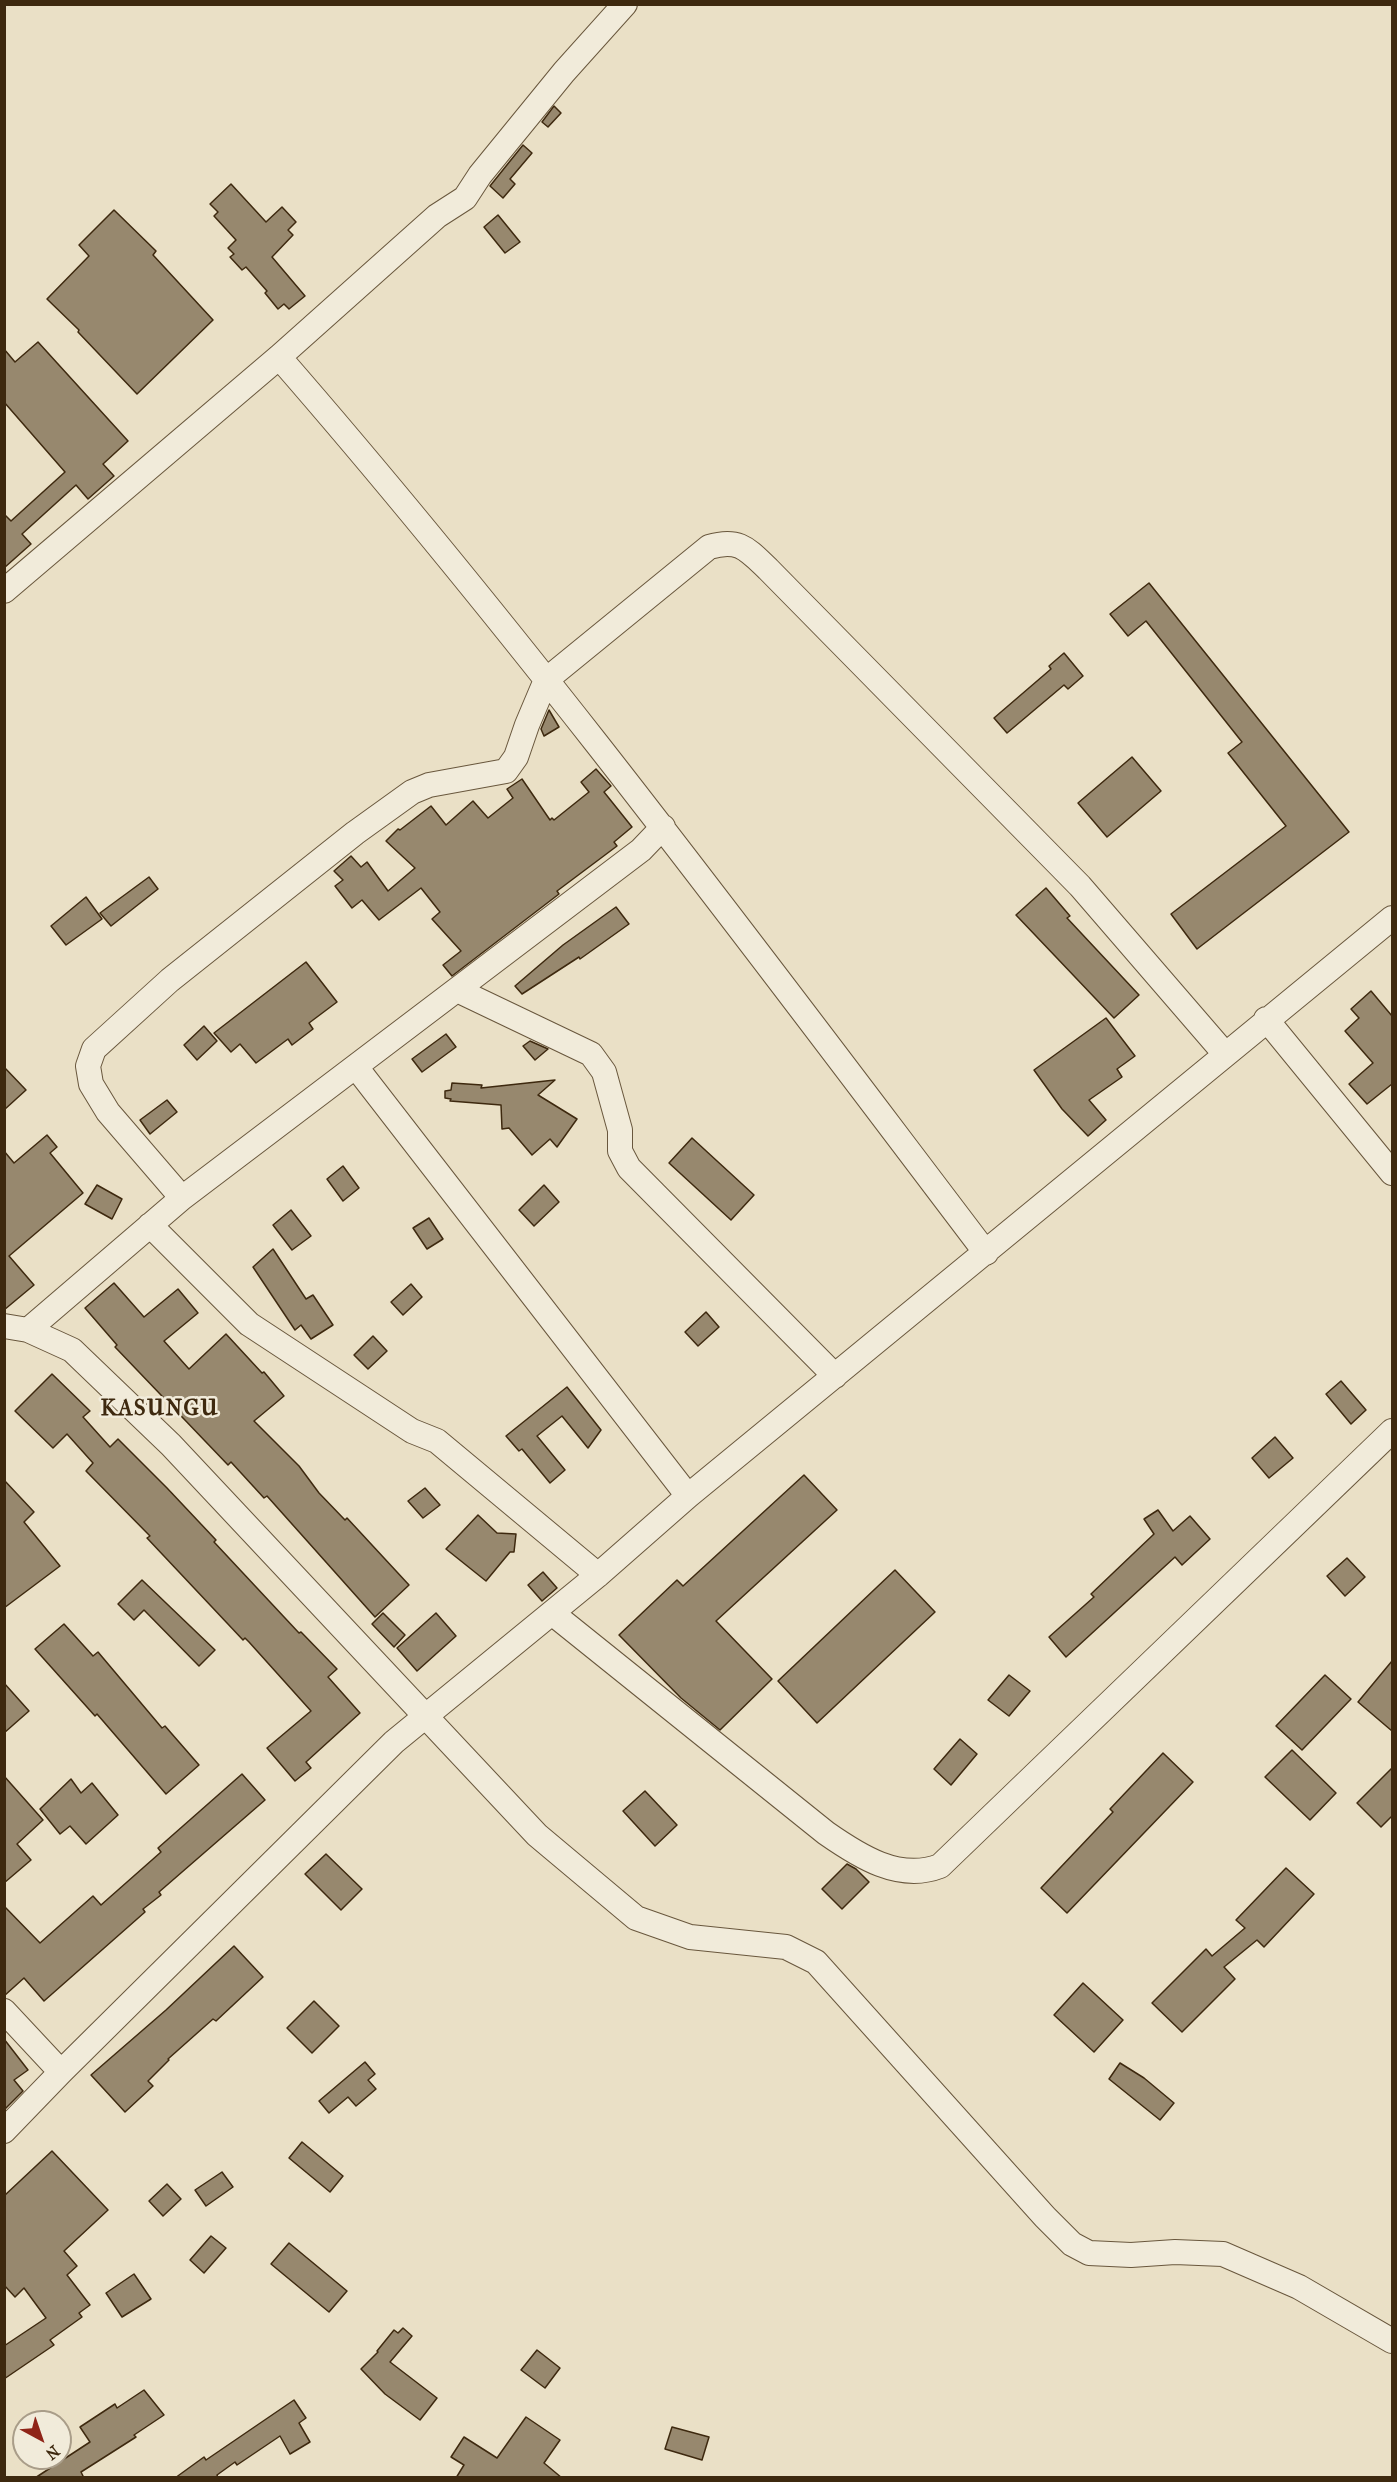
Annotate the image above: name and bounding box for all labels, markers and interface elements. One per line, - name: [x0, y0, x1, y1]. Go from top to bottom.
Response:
- district label: KASUNGU: [101, 1397, 219, 1423]
- north arrow: [12, 2410, 72, 2470]
- text: N: [42, 2441, 63, 2464]

